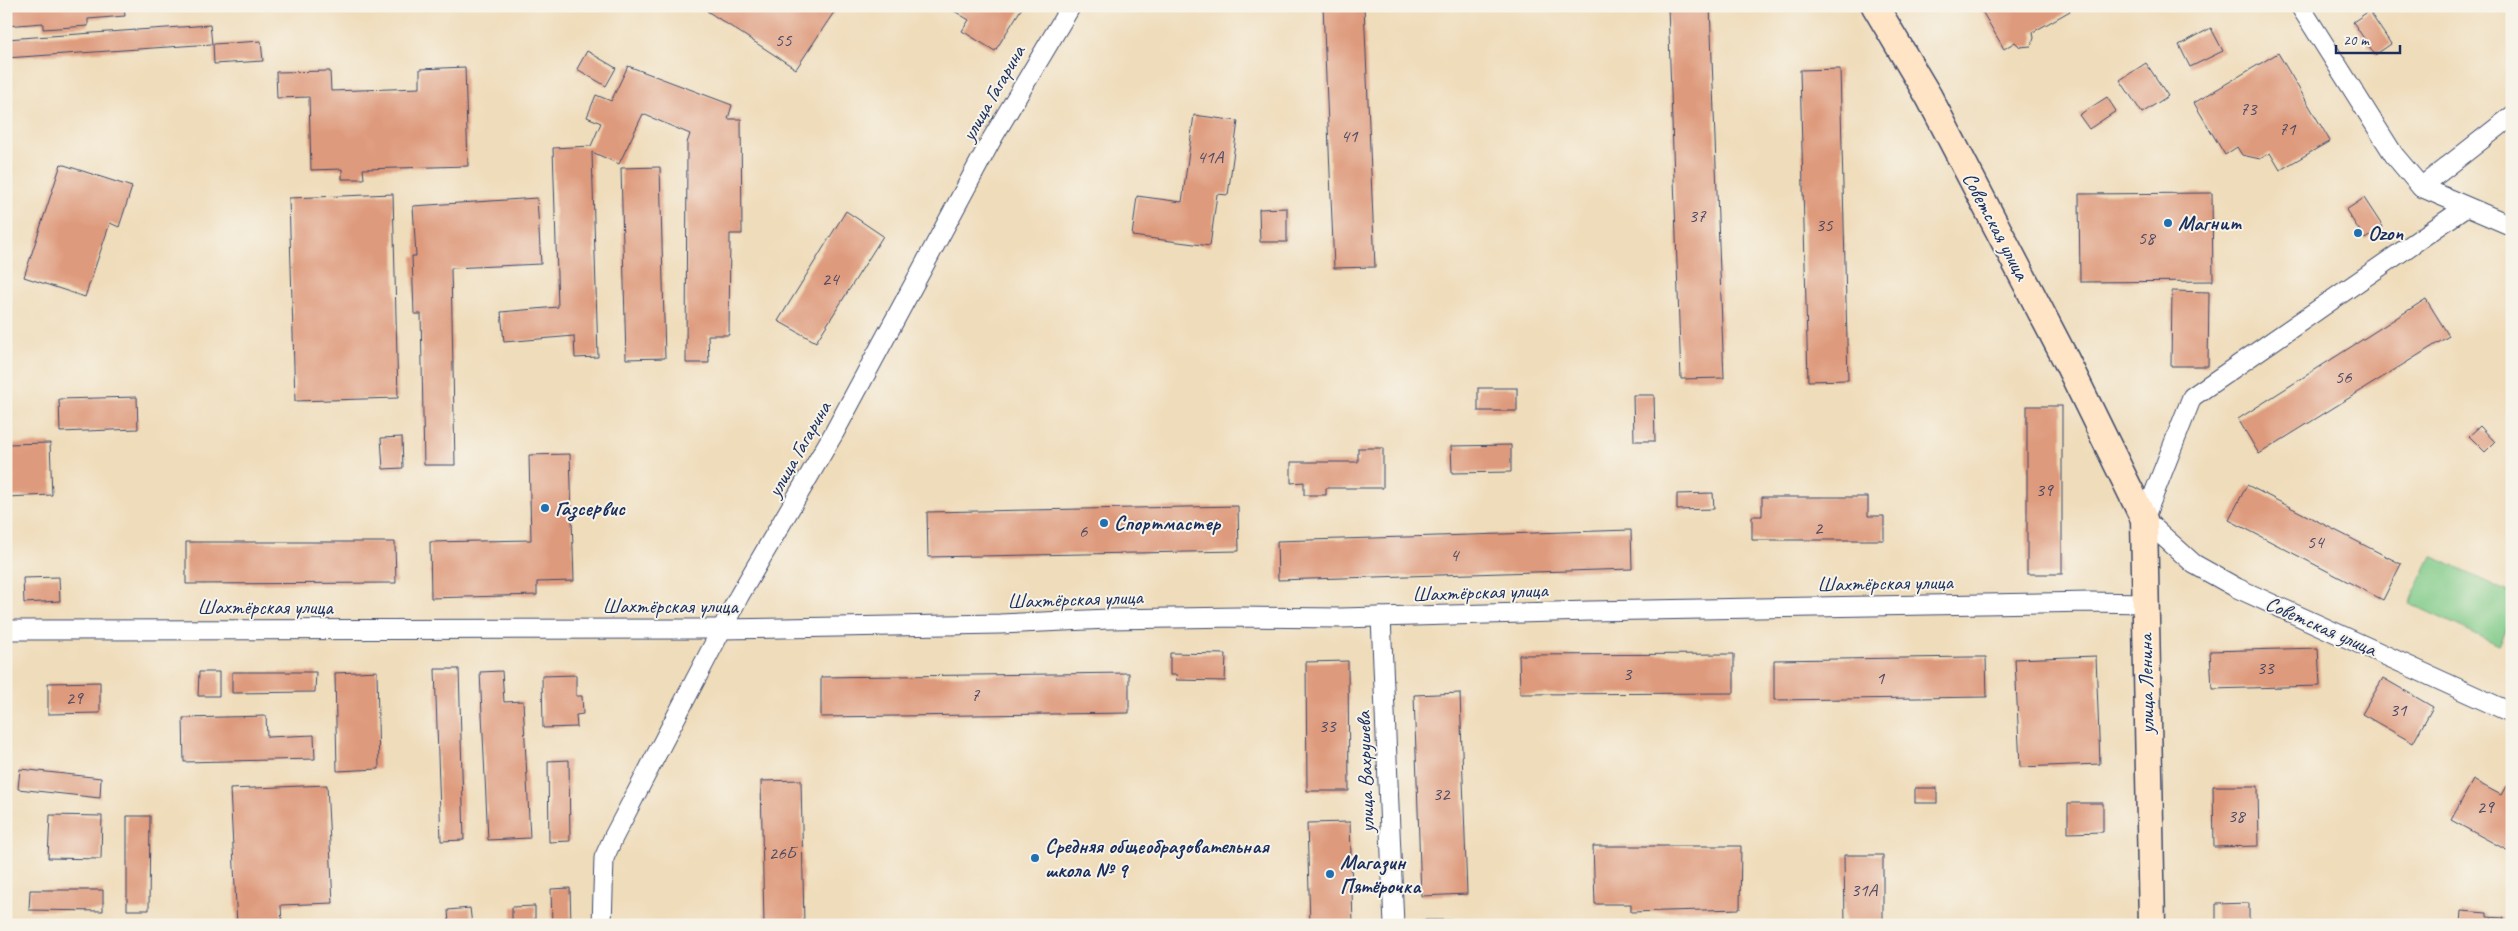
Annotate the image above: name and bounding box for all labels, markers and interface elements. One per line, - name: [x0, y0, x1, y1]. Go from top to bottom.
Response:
- scale bar: [2336, 22, 2399, 54]
- house number: 55: [774, 28, 793, 52]
- text: 20 m: [2343, 31, 2370, 50]
- street label: улица Гагарина: [954, 39, 1032, 147]
- house number: 73: [2239, 97, 2258, 121]
- house number: 71: [2278, 117, 2297, 141]
- house number: 41: [1340, 124, 1359, 148]
- house number: 41А: [1197, 145, 1225, 169]
- street label: Советская улица: [1957, 168, 2036, 286]
- house number: 37: [1688, 204, 1707, 228]
- place label: Магнит: [2178, 210, 2243, 236]
- house number: 35: [1815, 213, 1834, 237]
- marker: Магнит: [2162, 217, 2174, 229]
- place label: Ozon: [2368, 220, 2403, 246]
- house number: 58: [2137, 226, 2157, 250]
- marker: Ozon: [2352, 227, 2364, 239]
- house number: 24: [821, 267, 841, 291]
- house number: 56: [2334, 365, 2353, 389]
- street label: улица Гагарина: [760, 395, 838, 503]
- house number: 39: [2035, 478, 2054, 502]
- place label: Газсервис: [555, 495, 626, 522]
- marker: Газсервис: [539, 502, 551, 514]
- place label: Спортмастер: [1114, 510, 1222, 536]
- house number: 2: [1814, 516, 1824, 540]
- marker: Спортмастер: [1098, 517, 1110, 529]
- house number: 6: [1079, 519, 1089, 543]
- house number: 54: [2306, 530, 2326, 554]
- house number: 4: [1450, 543, 1461, 567]
- street label: Шахтёрская улица: [1817, 569, 1955, 597]
- street label: Шахтёрская улица: [1412, 577, 1550, 607]
- street label: Шахтёрская улица: [1007, 584, 1145, 614]
- street label: Советская улица: [2262, 590, 2382, 663]
- street label: Шахтёрская улица: [602, 593, 739, 619]
- street label: Шахтёрская улица: [197, 594, 334, 620]
- street label: улица Ленина: [2132, 631, 2160, 736]
- house number: 33: [2256, 656, 2275, 680]
- house number: 3: [1623, 662, 1633, 686]
- house number: 1: [1876, 666, 1886, 690]
- house number: 7: [971, 683, 981, 707]
- house number: 29: [65, 686, 84, 710]
- house number: 31: [2389, 698, 2408, 722]
- street label: улица Вахрушева: [1350, 709, 1380, 835]
- house number: 33: [1318, 714, 1337, 738]
- house number: 32: [1432, 782, 1451, 806]
- house number: 29: [2476, 795, 2495, 819]
- house number: 38: [2227, 804, 2247, 828]
- place label: Средняя общеобразовательная школа № 9: [1045, 833, 1270, 883]
- house number: 26Б: [769, 841, 799, 865]
- place label: Магазин Пятёрочка: [1340, 849, 1422, 899]
- marker: Средняя общеобразовательная школа № 9: [1029, 852, 1041, 864]
- marker: Магазин Пятёрочка: [1324, 868, 1336, 880]
- house number: 31А: [1851, 878, 1879, 902]

